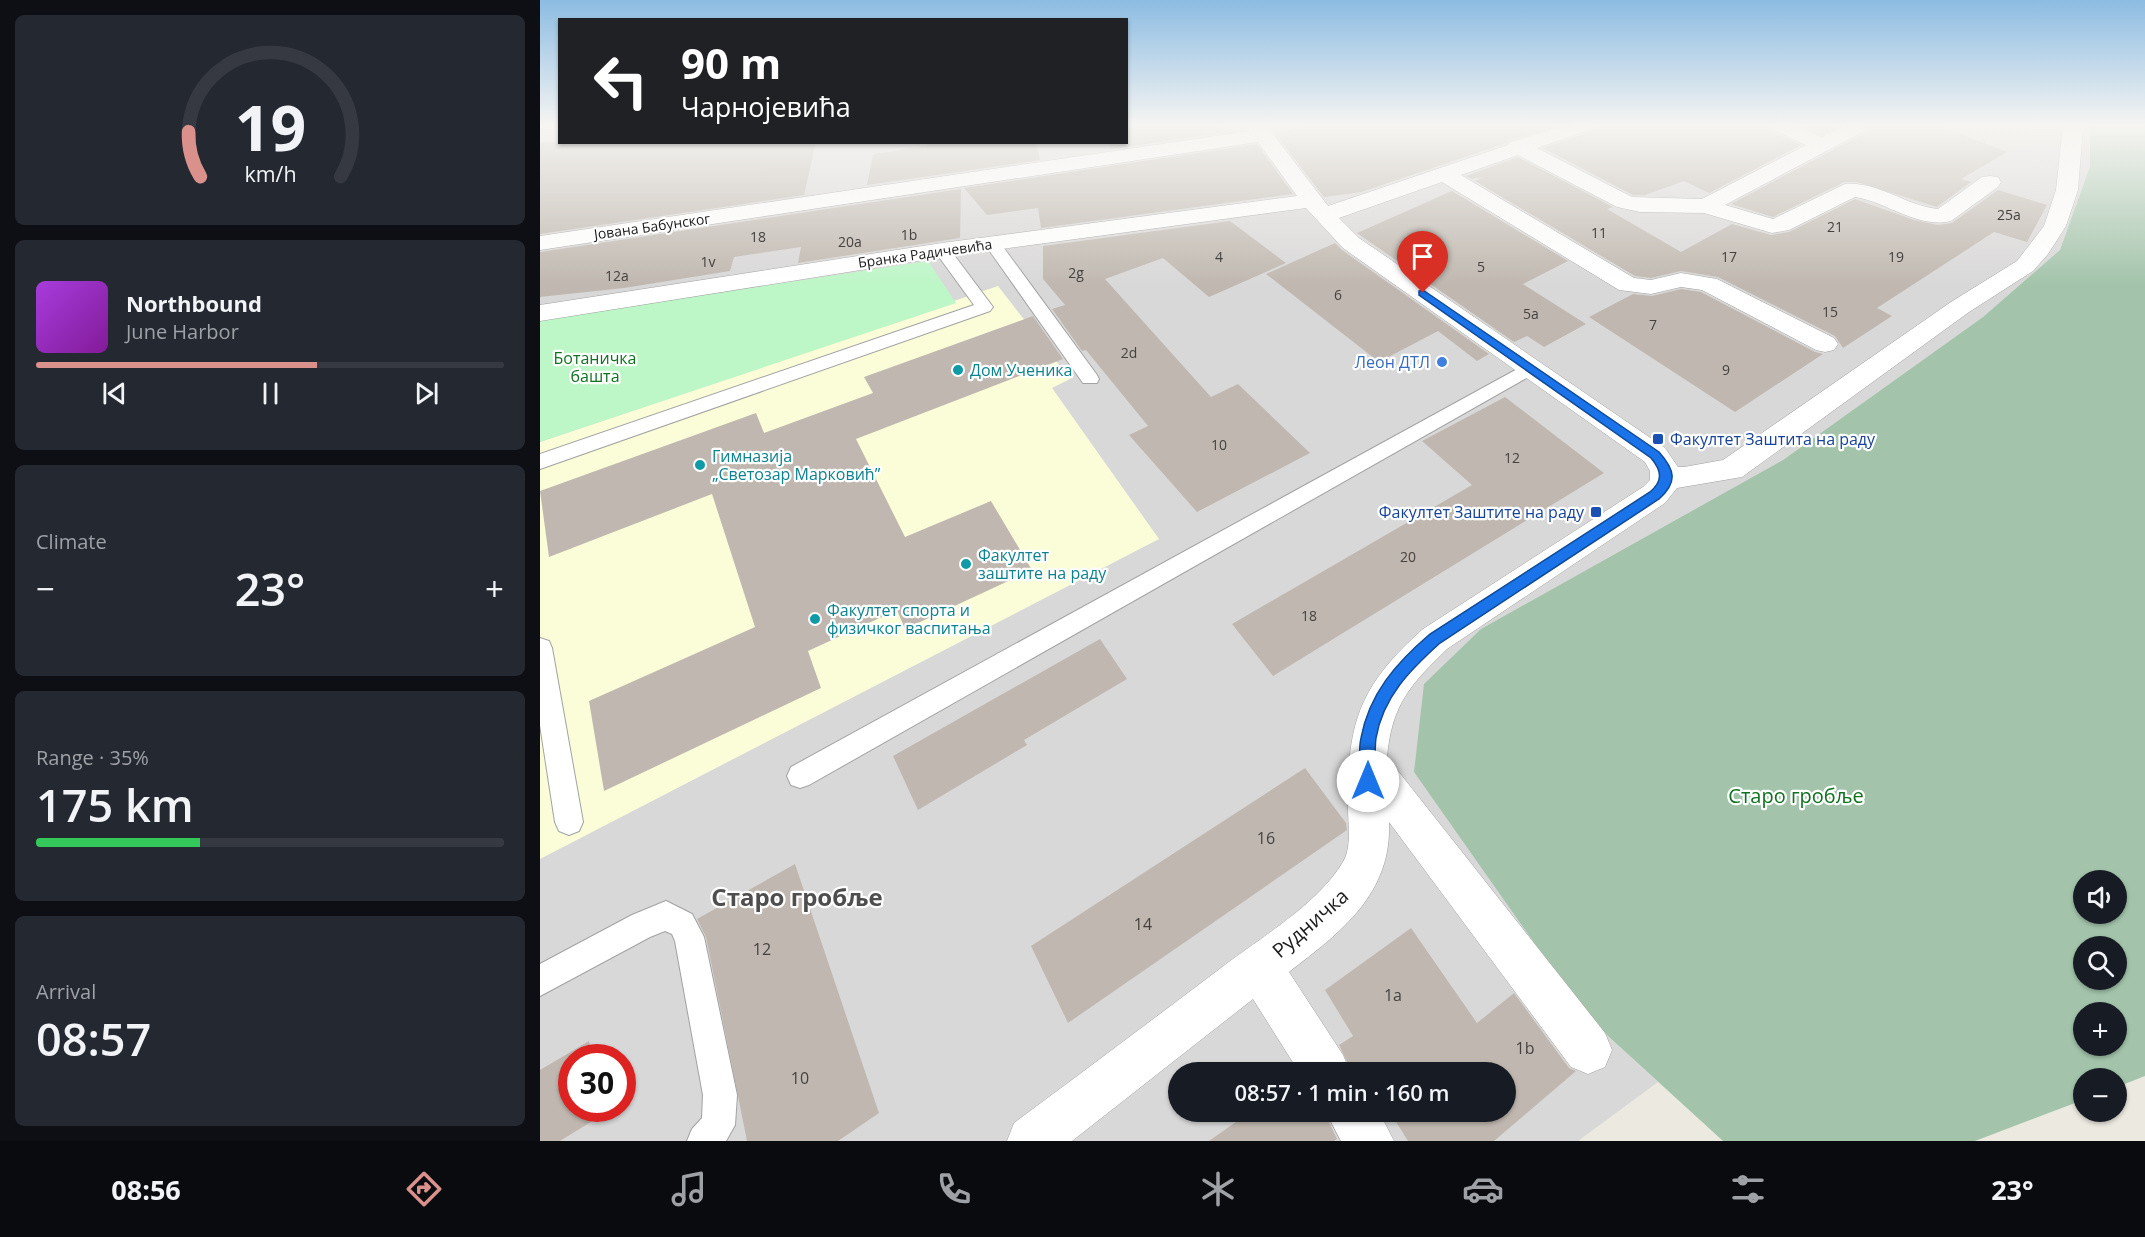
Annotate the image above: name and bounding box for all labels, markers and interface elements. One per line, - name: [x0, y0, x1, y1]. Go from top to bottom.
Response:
- text: 90 m: [681, 34, 781, 91]
- icon: left: [582, 42, 660, 120]
- text: 19: [234, 84, 306, 169]
- text: Чарнојевића: [681, 88, 851, 125]
- text: km/h: [244, 159, 296, 188]
- house number: 25a: [1997, 205, 2021, 224]
- street label: Јована Бабунског: [591, 208, 711, 244]
- house number: 21: [1827, 217, 1843, 236]
- house number: 11: [1591, 223, 1607, 242]
- house number: 1b: [901, 225, 917, 244]
- house number: 18: [750, 227, 766, 246]
- pin: [1397, 231, 1448, 293]
- house number: 20a: [838, 232, 862, 251]
- street label: Бранка Радичевића: [857, 234, 993, 272]
- icon: arrive: [1406, 240, 1439, 273]
- house number: 4: [1215, 247, 1223, 266]
- house number: 17: [1721, 247, 1737, 266]
- house number: 19: [1888, 247, 1904, 266]
- house number: 1v: [701, 252, 716, 271]
- house number: 5: [1477, 257, 1485, 276]
- house number: 2g: [1068, 263, 1084, 282]
- house number: 12a: [605, 266, 629, 285]
- house number: 6: [1334, 285, 1342, 304]
- text: Northbound: [126, 288, 262, 318]
- house number: 15: [1822, 302, 1838, 321]
- house number: 5a: [1523, 304, 1539, 323]
- house number: 7: [1649, 315, 1657, 334]
- text: June Harbor: [126, 318, 239, 345]
- house number: 2d: [1121, 343, 1137, 362]
- park label: Ботаничка башта: [554, 347, 637, 387]
- place label: Леон ДТЛ: [1355, 351, 1430, 373]
- marker: Леон ДТЛ: [1435, 355, 1449, 369]
- place label: Дом Ученика: [970, 359, 1073, 381]
- house number: 9: [1722, 360, 1730, 379]
- marker: Дом Ученика: [951, 363, 965, 377]
- icon: previous: [98, 377, 131, 410]
- icon: pause: [254, 377, 287, 410]
- icon: next: [410, 377, 443, 410]
- place label: Факултет Заштита на раду: [1670, 428, 1876, 450]
- marker: Факултет Заштита на раду: [1651, 432, 1665, 446]
- house number: 10: [1211, 435, 1227, 454]
- place label: Гимназија „Светозар Марковић”: [712, 445, 881, 485]
- house number: 12: [1504, 448, 1520, 467]
- marker: Гимназија „Светозар Марковић”: [693, 458, 707, 472]
- place label: Факултет Заштите на раду: [1379, 501, 1585, 523]
- marker: Факултет Заштите на раду: [1589, 505, 1603, 519]
- text: Climate: [36, 528, 107, 555]
- place label: Факултет заштите на раду: [978, 544, 1107, 584]
- house number: 20: [1400, 547, 1416, 566]
- marker: Факултет заштите на раду: [959, 557, 973, 571]
- text: 23°: [235, 558, 305, 619]
- text: −: [36, 566, 55, 611]
- text: +: [485, 566, 504, 611]
- place label: Факултет спорта и физичког васпитања: [827, 599, 991, 639]
- house number: 18: [1301, 606, 1317, 625]
- marker: Факултет спорта и физичког васпитања: [808, 612, 822, 626]
- text: Range · 35%: [36, 744, 149, 771]
- position arrow: [1336, 749, 1400, 813]
- text: 175 km: [36, 774, 194, 835]
- park label: Старо гробље: [1728, 782, 1864, 809]
- house number: 16: [1257, 827, 1275, 849]
- map controls: [2073, 870, 2127, 1122]
- button: sound: [2073, 870, 2127, 924]
- district label: Старо гробље: [711, 880, 883, 913]
- street label: Рудничка: [1266, 882, 1354, 964]
- house number: 14: [1134, 913, 1152, 935]
- button: search: [2073, 936, 2127, 990]
- house number: 12: [753, 938, 771, 960]
- text: Arrival: [36, 978, 96, 1005]
- house number: 1a: [1384, 984, 1402, 1006]
- button: +: [2073, 1002, 2127, 1056]
- text: 08:57: [36, 1008, 151, 1069]
- house number: 1b: [1516, 1037, 1534, 1059]
- speed limit sign: 30: [558, 1044, 636, 1122]
- house number: 10: [791, 1067, 809, 1089]
- button: −: [2073, 1068, 2127, 1122]
- text: 08:57 · 1 min · 160 m: [1234, 1077, 1450, 1107]
- icon: directions: [403, 1168, 445, 1210]
- icon: music: [668, 1168, 710, 1210]
- icon: phone: [933, 1168, 975, 1210]
- icon: climate: [1197, 1168, 1239, 1210]
- icon: car: [1462, 1168, 1504, 1210]
- icon: filters: [1727, 1168, 1769, 1210]
- text: 08:56: [111, 1171, 181, 1208]
- text: 23°: [1991, 1171, 2034, 1208]

